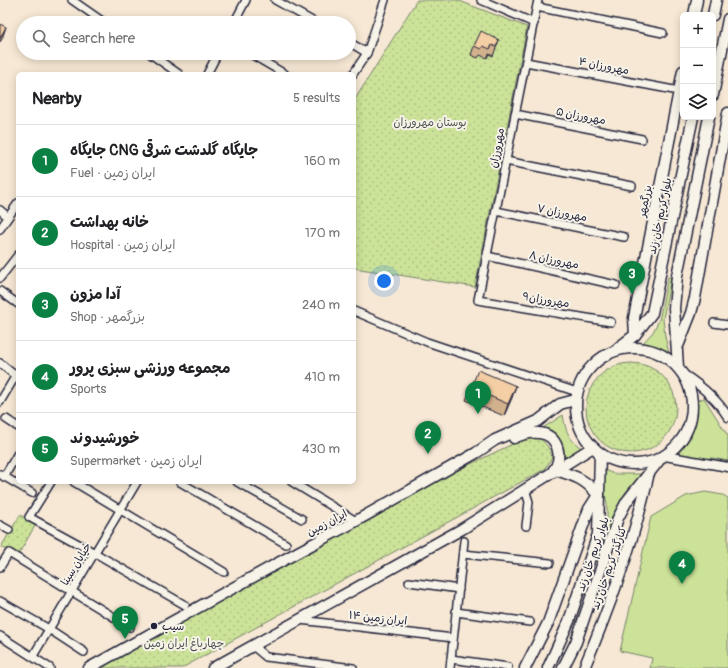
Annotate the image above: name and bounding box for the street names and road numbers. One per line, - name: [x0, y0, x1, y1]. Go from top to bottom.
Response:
- street label: مهرورزان ۴: [578, 55, 630, 77]
- street label: مهرورزان ۵: [555, 105, 607, 127]
- street label: مهرورزان: [487, 127, 507, 169]
- street label: بلوار کریم خان زند: [646, 177, 676, 256]
- street label: بزرگمهر: [635, 184, 655, 219]
- street label: مهرورزان ۷: [536, 202, 588, 224]
- street label: مهرورزان ۸: [528, 248, 580, 272]
- street label: مهرورزان۹: [522, 290, 570, 310]
- street label: ایران زمین: [305, 507, 349, 539]
- street label: بلوار کریم خان زند: [574, 515, 614, 594]
- street label: کنارگذر کریم خان زند: [589, 524, 631, 612]
- street label: خیابان سینا: [58, 540, 95, 588]
- street label: ایران زمین ۱۴: [348, 608, 408, 628]

